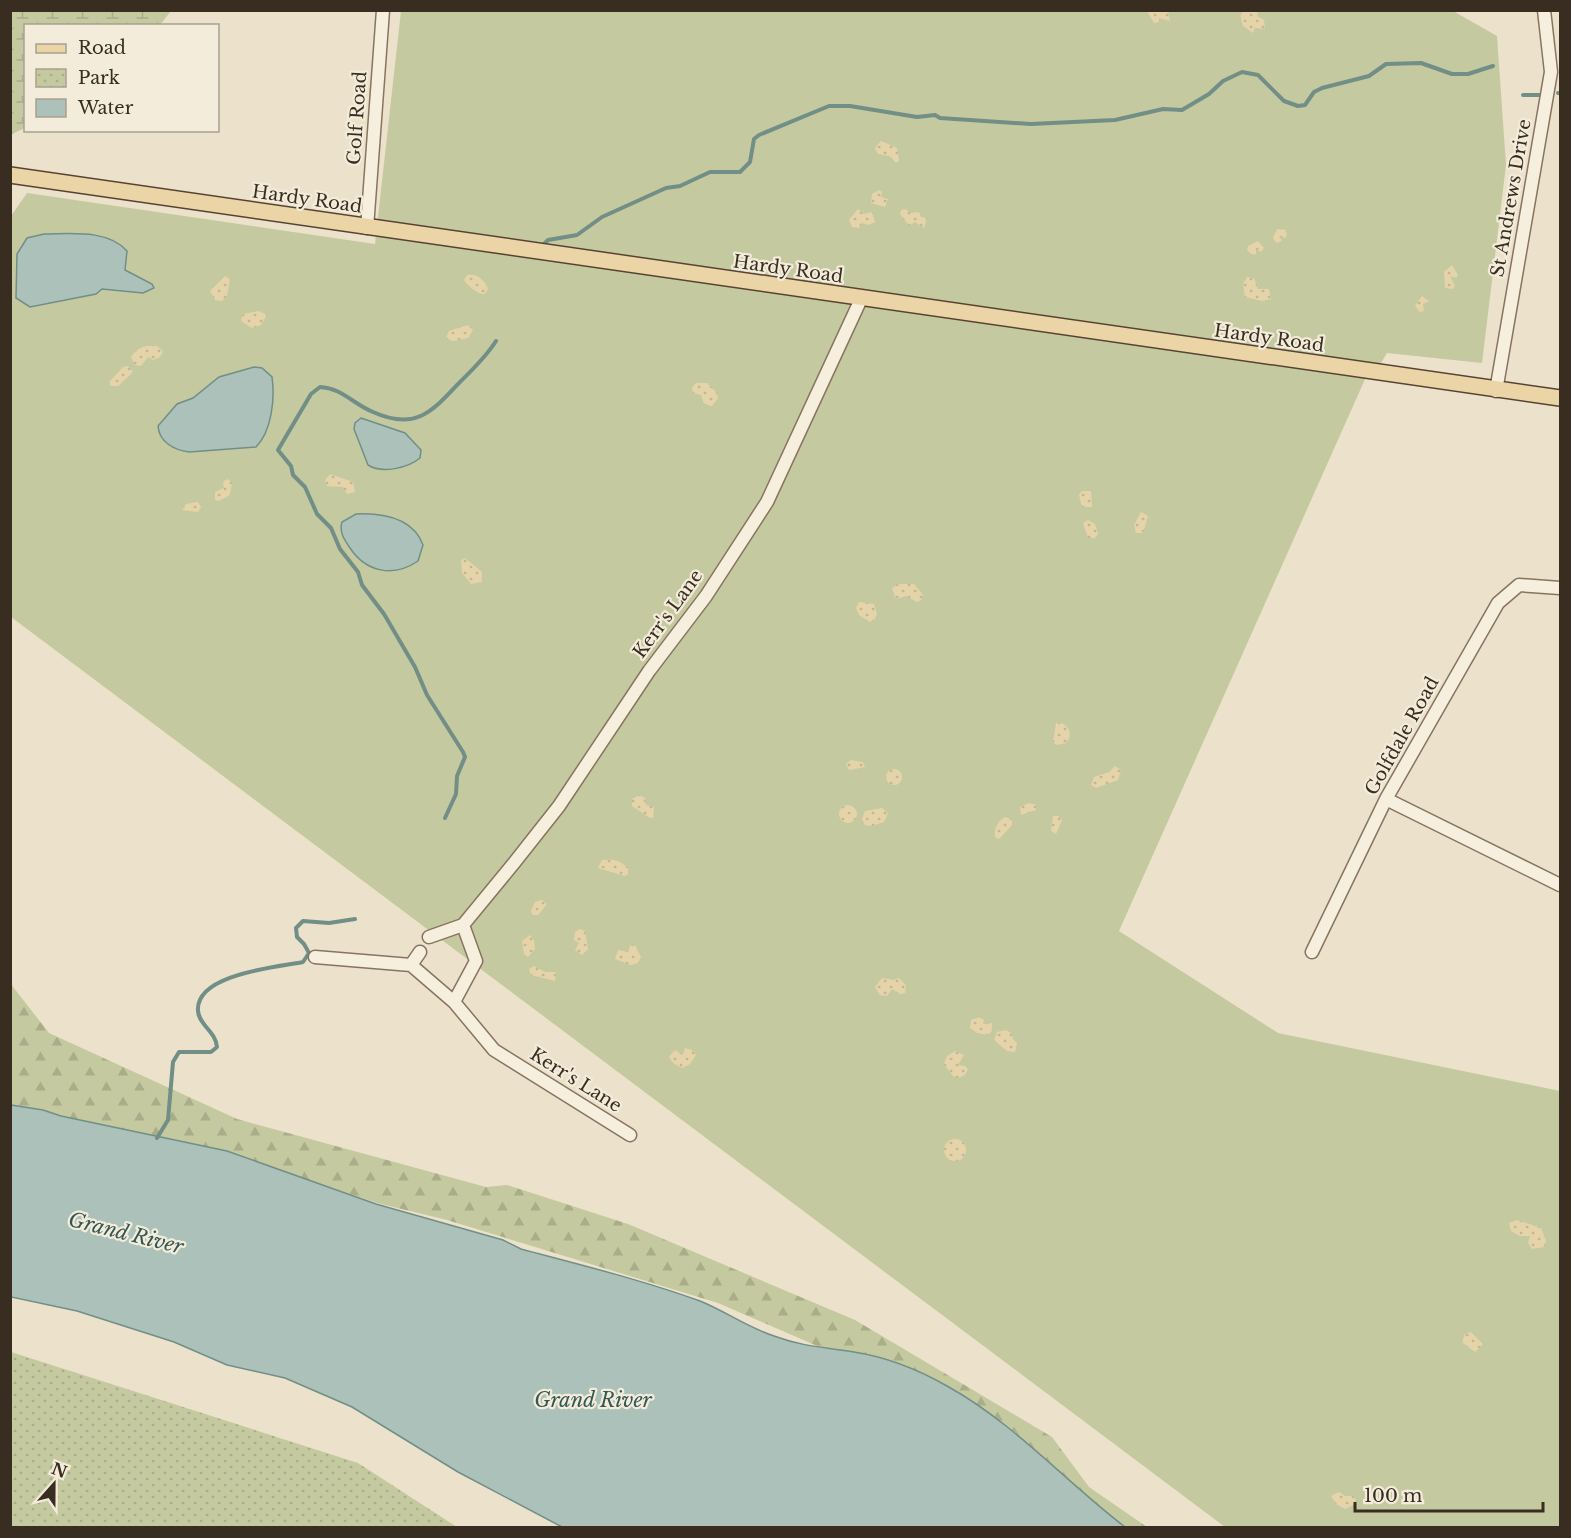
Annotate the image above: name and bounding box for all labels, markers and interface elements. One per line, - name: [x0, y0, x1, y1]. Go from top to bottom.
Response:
- legend: [24, 24, 219, 132]
- text: Road: [78, 37, 126, 59]
- text: Park: [78, 67, 120, 89]
- street label: Golf Road: [343, 70, 371, 166]
- text: Water: [77, 97, 134, 119]
- street label: St Andrews Drive: [1486, 117, 1536, 279]
- street label: Hardy Road: [250, 180, 364, 218]
- street label: Hardy Road: [731, 250, 845, 288]
- street label: Hardy Road: [1212, 319, 1326, 357]
- street label: Kerr's Lane: [629, 566, 707, 662]
- street label: Golfdale Road: [1360, 673, 1444, 799]
- street label: Kerr's Lane: [526, 1043, 626, 1117]
- water label: Grand River: [66, 1207, 187, 1259]
- water label: Grand River: [534, 1388, 653, 1412]
- north arrow: [24, 1454, 84, 1514]
- text: N: [49, 1458, 70, 1482]
- scale bar: [1355, 1475, 1542, 1513]
- text: 100 m: [1364, 1485, 1422, 1507]

